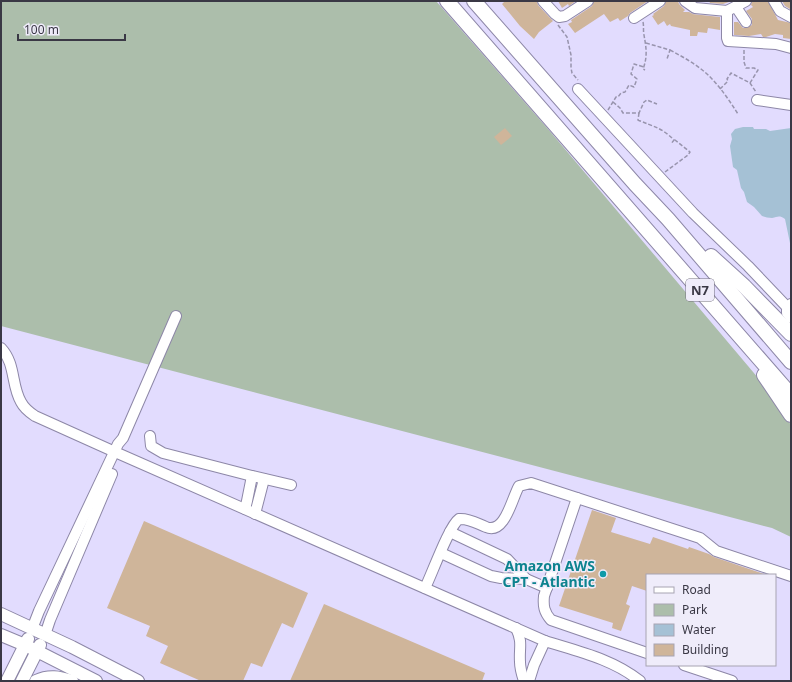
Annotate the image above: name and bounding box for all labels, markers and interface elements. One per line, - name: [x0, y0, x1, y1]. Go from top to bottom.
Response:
- scale bar: [18, 16, 125, 42]
- text: 100 m: [24, 21, 59, 38]
- road number: N7: [686, 279, 714, 301]
- place label: Amazon AWS CPT - Atlantic: [503, 556, 595, 591]
- marker: Amazon AWS CPT - Atlantic: [598, 569, 608, 579]
- legend: [646, 574, 776, 666]
- text: Road: [682, 581, 711, 598]
- text: Park: [682, 601, 708, 618]
- text: Water: [682, 621, 716, 638]
- text: Building: [682, 641, 729, 658]

